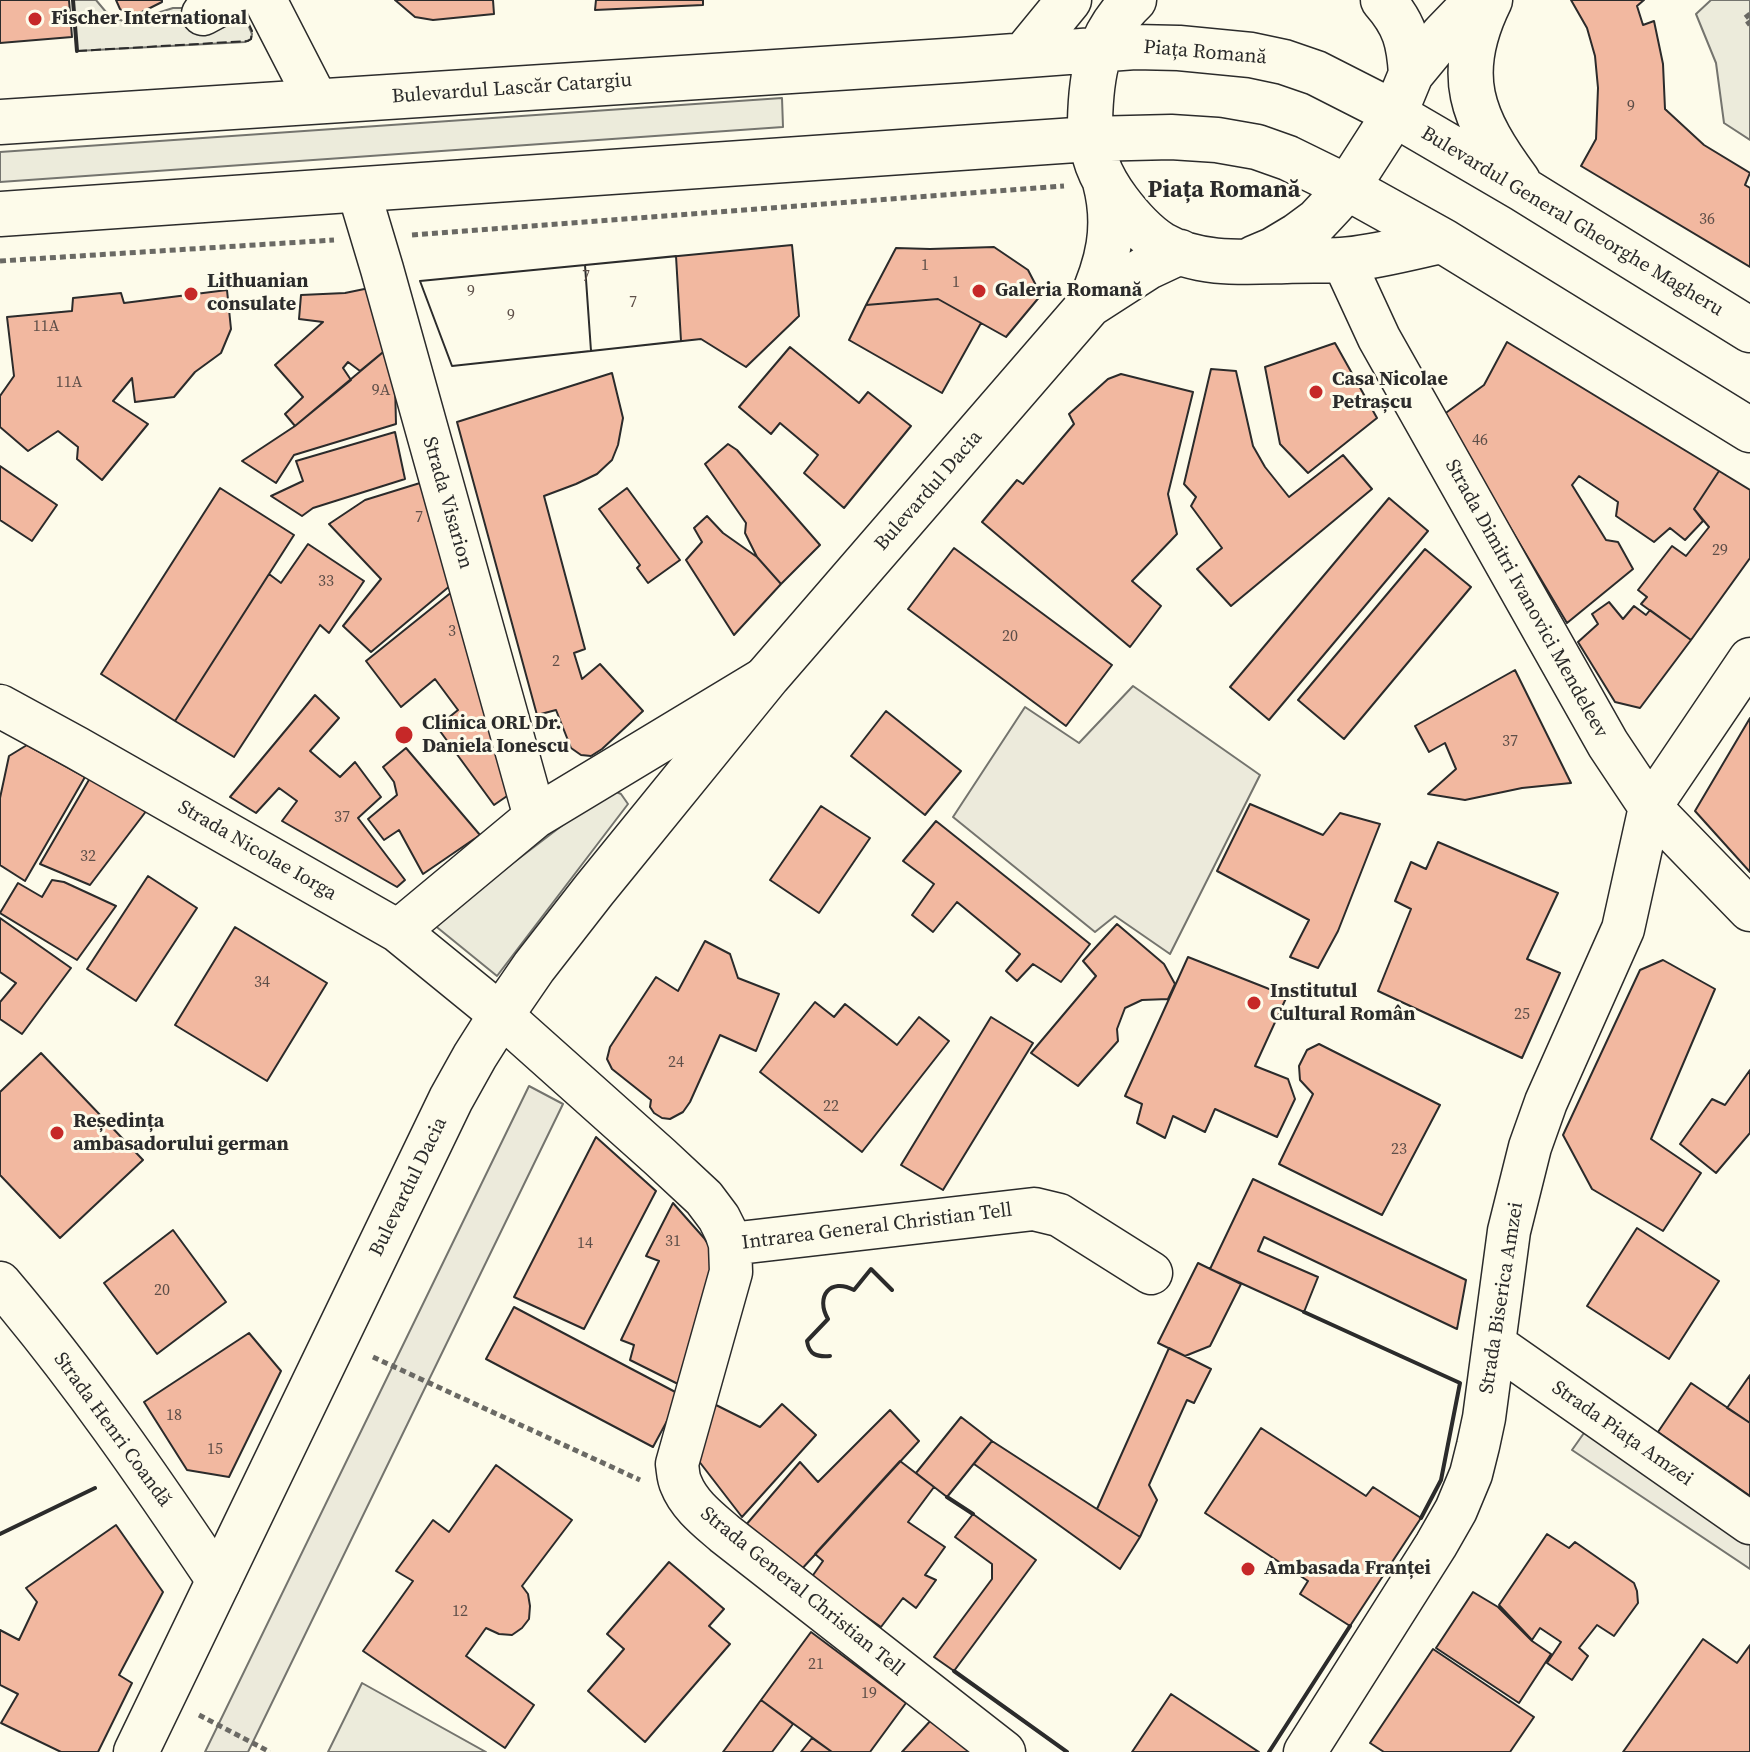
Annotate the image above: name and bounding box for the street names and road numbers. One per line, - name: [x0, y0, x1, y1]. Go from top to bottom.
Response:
- street label: Piața Romană: [1142, 36, 1268, 70]
- street label: Bulevardul Lascăr Catargiu: [391, 69, 633, 109]
- street label: Bulevardul General Gheorghe Magheru: [1416, 122, 1728, 322]
- street label: Bulevardul Dacia: [870, 426, 988, 556]
- street label: Strada Visarion: [417, 434, 477, 572]
- street label: Strada Dimitri Ivanovici Mendeleev: [1439, 456, 1613, 742]
- street label: Strada Nicolae Iorga: [173, 796, 341, 906]
- street label: Bulevardul Dacia: [365, 1114, 453, 1260]
- street label: Intrarea General Christian Tell: [740, 1199, 1014, 1255]
- street label: Strada Biserica Amzei: [1475, 1200, 1529, 1396]
- street label: Strada Henri Coandă: [48, 1348, 176, 1512]
- street label: Strada Piața Amzei: [1547, 1376, 1697, 1492]
- street label: Strada General Christian Tell: [695, 1502, 909, 1682]

